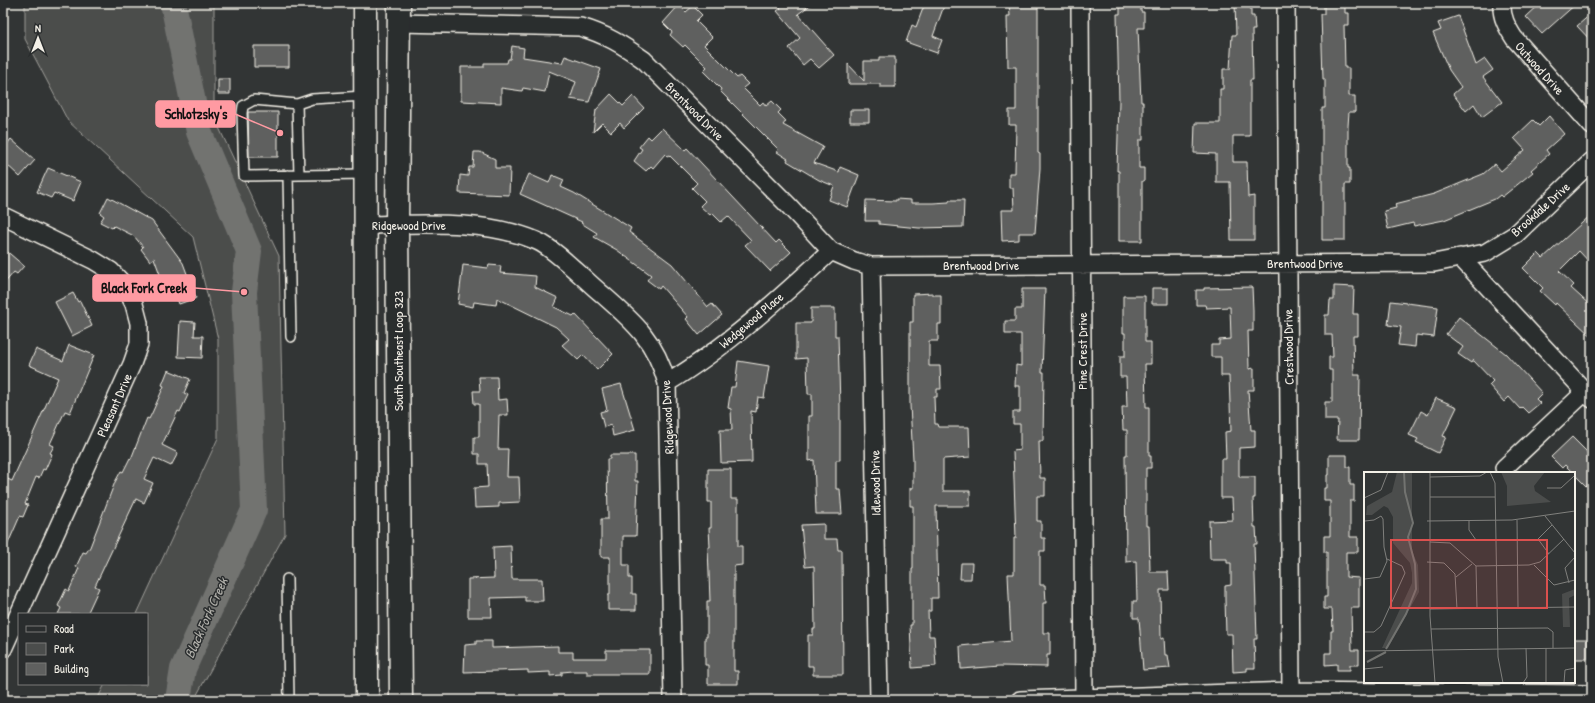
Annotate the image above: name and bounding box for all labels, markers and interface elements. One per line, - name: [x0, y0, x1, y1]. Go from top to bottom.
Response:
- north arrow: [18, 18, 58, 58]
- text: N: [35, 21, 41, 35]
- street label: Outwood Drive: [1511, 37, 1569, 99]
- street label: Brentwood Drive: [662, 78, 728, 144]
- callout: Schlotzsky's: [156, 101, 235, 127]
- text: Schlotzsky's: [165, 104, 228, 125]
- street label: Brookdale Drive: [1507, 178, 1573, 240]
- street label: Ridgewood Drive: [372, 216, 446, 234]
- street label: Brentwood Drive: [1267, 254, 1343, 272]
- street label: Brentwood Drive: [943, 256, 1019, 274]
- callout: Black Fork Creek: [93, 275, 195, 301]
- text: Black Fork Creek: [101, 278, 187, 297]
- street label: Wedgewood Place: [715, 288, 787, 352]
- street label: South Southeast Loop 323: [389, 291, 407, 411]
- street label: Crestwood Drive: [1278, 309, 1298, 385]
- street label: Pine Crest Drive: [1073, 312, 1091, 390]
- street label: Pleasant Drive: [92, 370, 136, 440]
- street label: Ridgewood Drive: [656, 380, 678, 454]
- street label: Idlewood Drive: [865, 450, 885, 516]
- inset map: [1364, 472, 1575, 683]
- water label: Black Fork Creek: [179, 574, 232, 661]
- legend: [18, 613, 148, 685]
- text: Road: [54, 620, 74, 637]
- text: Park: [54, 640, 74, 657]
- text: Building: [54, 660, 89, 677]

